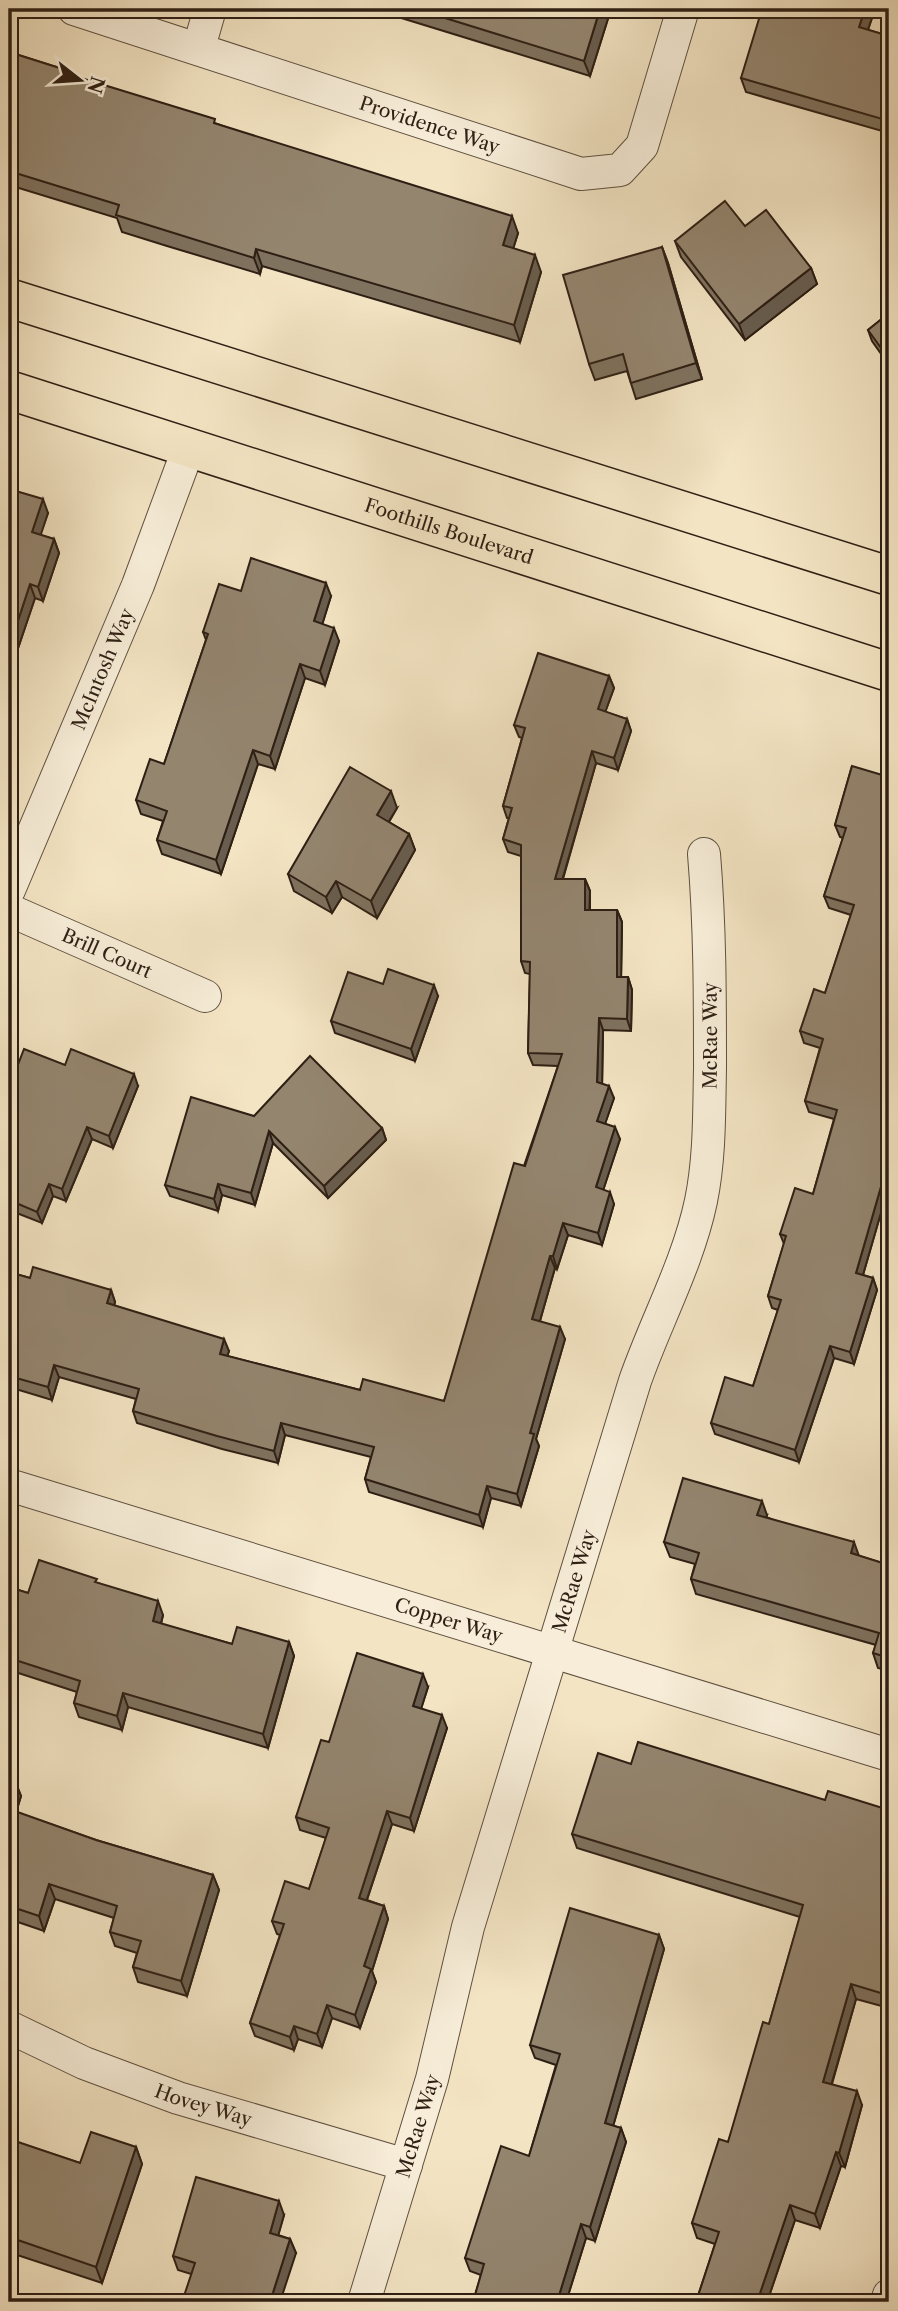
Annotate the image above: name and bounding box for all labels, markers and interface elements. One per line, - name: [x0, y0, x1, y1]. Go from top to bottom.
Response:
- north arrow: [46, 46, 116, 116]
- text: N: [82, 74, 109, 96]
- street label: Providence Way: [357, 91, 503, 158]
- street label: Foothills Boulevard: [362, 493, 537, 569]
- street label: McIntosh Way: [67, 604, 139, 733]
- street label: Brill Court: [58, 923, 156, 983]
- street label: McRae Way: [698, 982, 722, 1089]
- street label: McRae Way: [547, 1526, 601, 1636]
- street label: Copper Way: [392, 1593, 506, 1647]
- street label: McRae Way: [391, 2071, 444, 2180]
- street label: Hovey Way: [152, 2079, 255, 2131]

